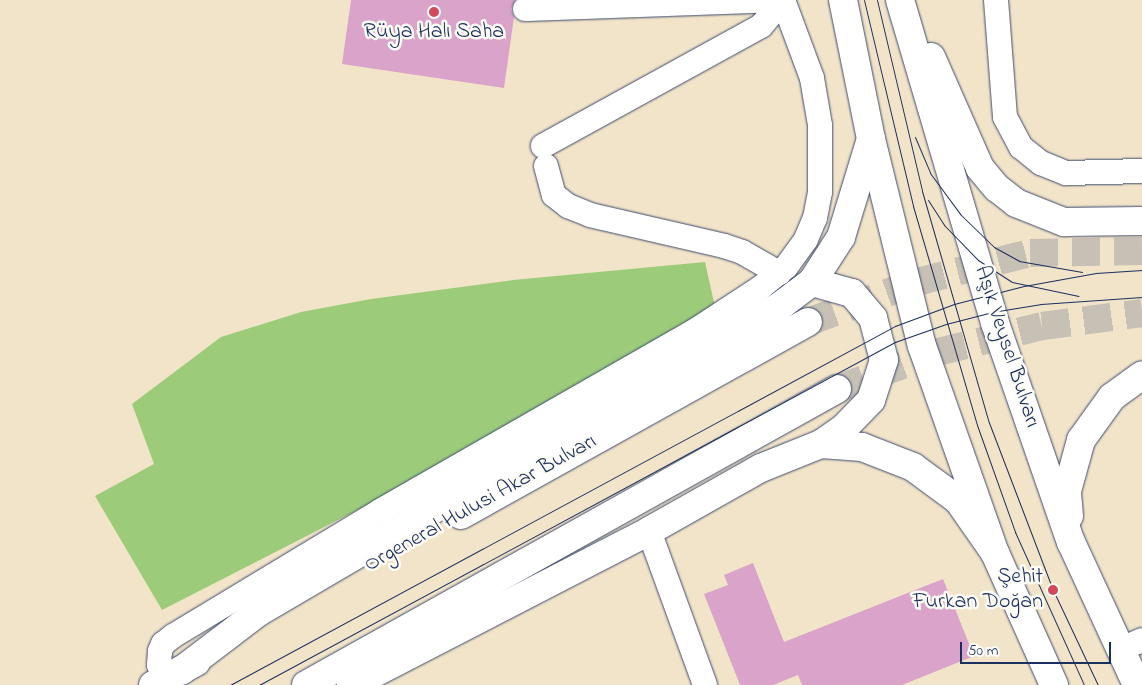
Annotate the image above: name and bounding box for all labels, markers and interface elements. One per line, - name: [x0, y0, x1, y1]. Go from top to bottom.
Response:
- marker: Rüya Halı Saha: [428, 6, 440, 18]
- place label: Rüya Halı Saha: [364, 20, 504, 46]
- street label: Aşık Veysel Bulvarı: [967, 263, 1045, 431]
- street label: Orgeneral Hulusi Akar Bulvarı: [360, 429, 602, 579]
- place label: Şehit Furkan Doğan: [913, 564, 1043, 616]
- marker: Şehit Furkan Doğan: [1047, 584, 1059, 596]
- scale bar: [962, 632, 1113, 664]
- text: 50 m: [968, 640, 998, 662]

